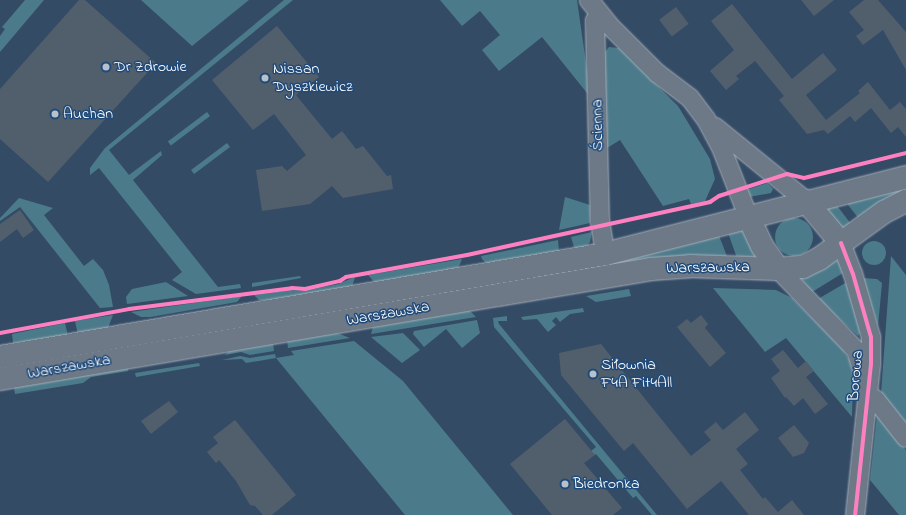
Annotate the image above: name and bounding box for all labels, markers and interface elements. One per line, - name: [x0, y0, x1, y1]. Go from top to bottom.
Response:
- place label: Dr Zdrowie: [114, 57, 187, 77]
- place label: Nissan Dyszkiewicz: [273, 59, 353, 97]
- marker: Dr Zdrowie: [101, 62, 111, 72]
- marker: Nissan Dyszkiewicz: [260, 73, 270, 83]
- street label: Ścienna: [588, 99, 608, 151]
- place label: Auchan: [63, 104, 113, 124]
- marker: Auchan: [50, 109, 60, 119]
- street label: Warszawska: [666, 258, 750, 278]
- street label: Warszawska: [345, 297, 431, 331]
- street label: Warszawska: [26, 350, 112, 384]
- street label: Borowa: [844, 350, 868, 402]
- place label: Siłownia F4A Fit4All: [601, 355, 672, 393]
- marker: Siłownia F4A Fit4All: [588, 369, 598, 379]
- place label: Biedronka: [573, 474, 640, 494]
- marker: Biedronka: [560, 479, 570, 489]

